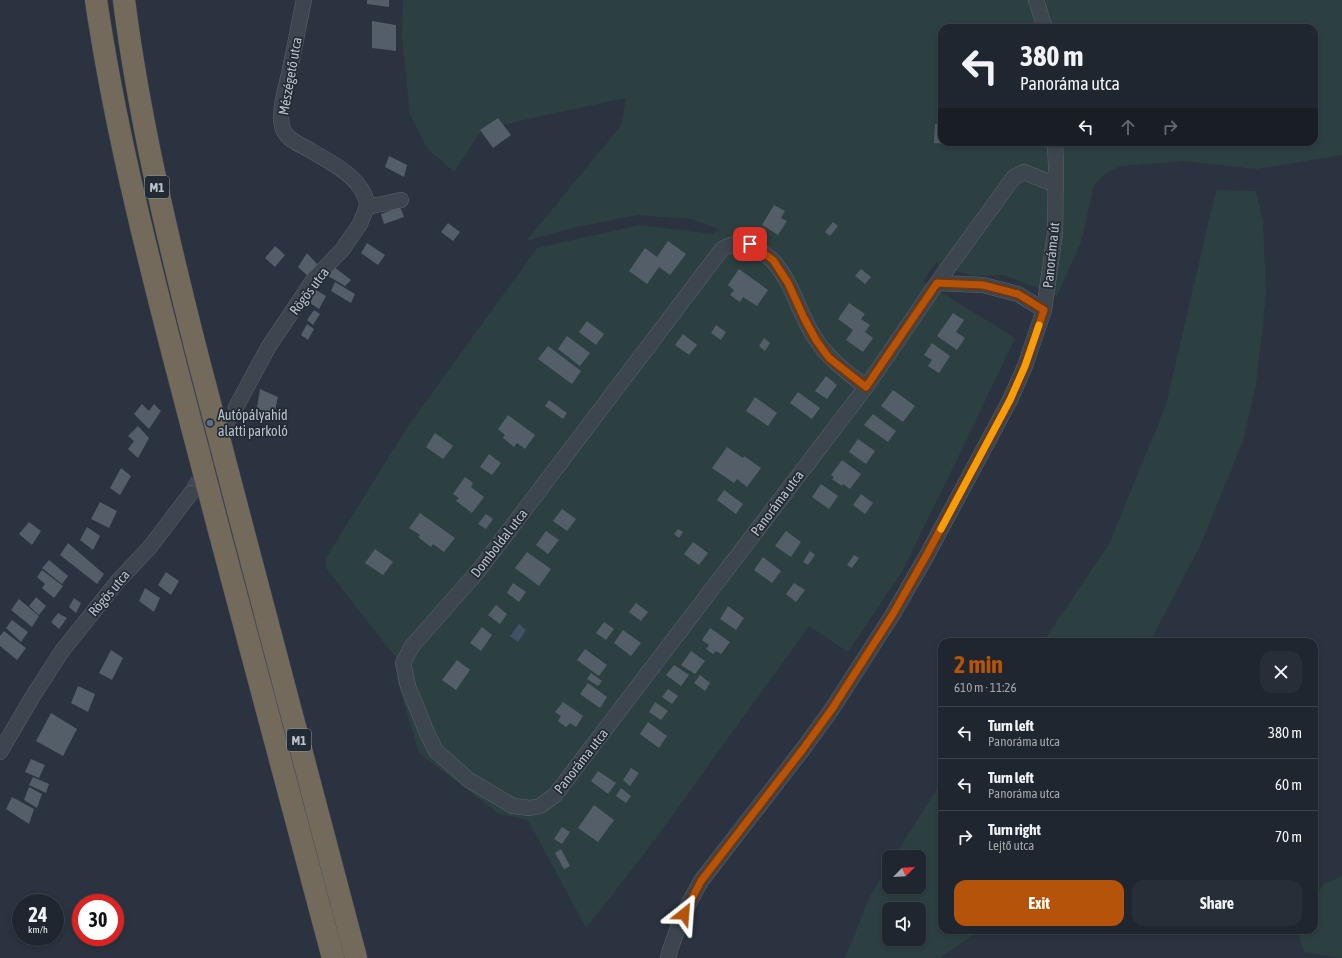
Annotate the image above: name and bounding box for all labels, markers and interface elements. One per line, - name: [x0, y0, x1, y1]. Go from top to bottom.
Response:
- street label: Mészégető utca: [275, 36, 305, 116]
- icon: left: [954, 40, 1006, 92]
- text: 380 m: [1020, 40, 1083, 72]
- text: Panoráma utca: [1020, 73, 1120, 94]
- icon: left: [1075, 116, 1097, 138]
- icon: ahead: [1117, 116, 1139, 138]
- icon: right: [1159, 116, 1181, 138]
- road number: M1: [145, 176, 169, 198]
- street label: Panoráma út: [1040, 221, 1062, 289]
- pin: [733, 227, 767, 261]
- icon: arrive: [739, 233, 761, 255]
- street label: Rögös utca: [286, 264, 332, 318]
- place label: Autópályahíd alatti parkoló: [218, 407, 288, 439]
- marker: Autópályahíd alatti parkoló: [205, 418, 215, 428]
- street label: Panoráma utca: [747, 467, 807, 539]
- street label: Domboldal utca: [467, 506, 531, 580]
- street label: Rögös utca: [85, 567, 133, 619]
- text: 2 min: [954, 651, 1003, 678]
- button: close: [1260, 651, 1302, 693]
- text: 610 m · 11:26: [954, 680, 1017, 695]
- text: Turn left: [988, 717, 1034, 734]
- icon: left: [954, 722, 976, 744]
- text: 380 m: [1268, 724, 1302, 741]
- street label: Panoráma utca: [551, 725, 611, 797]
- road number: M1: [287, 729, 311, 751]
- text: Panoráma utca: [988, 734, 1060, 749]
- text: Turn left: [988, 769, 1034, 786]
- icon: left: [954, 774, 976, 796]
- text: 60 m: [1275, 776, 1302, 793]
- text: Panoráma utca: [988, 786, 1060, 801]
- text: Turn right: [988, 821, 1041, 838]
- icon: right: [954, 826, 976, 848]
- text: 70 m: [1275, 828, 1302, 845]
- text: Lejtő utca: [988, 838, 1034, 853]
- north arrow: [882, 850, 926, 894]
- map controls: [882, 850, 926, 946]
- button: Exit: [954, 880, 1124, 926]
- button: Share: [1132, 880, 1302, 926]
- position arrow: [663, 893, 705, 935]
- speed limit sign: 30: [72, 894, 124, 946]
- button: sound: [882, 902, 926, 946]
- text: 24: [29, 903, 47, 926]
- text: km/h: [28, 924, 48, 935]

